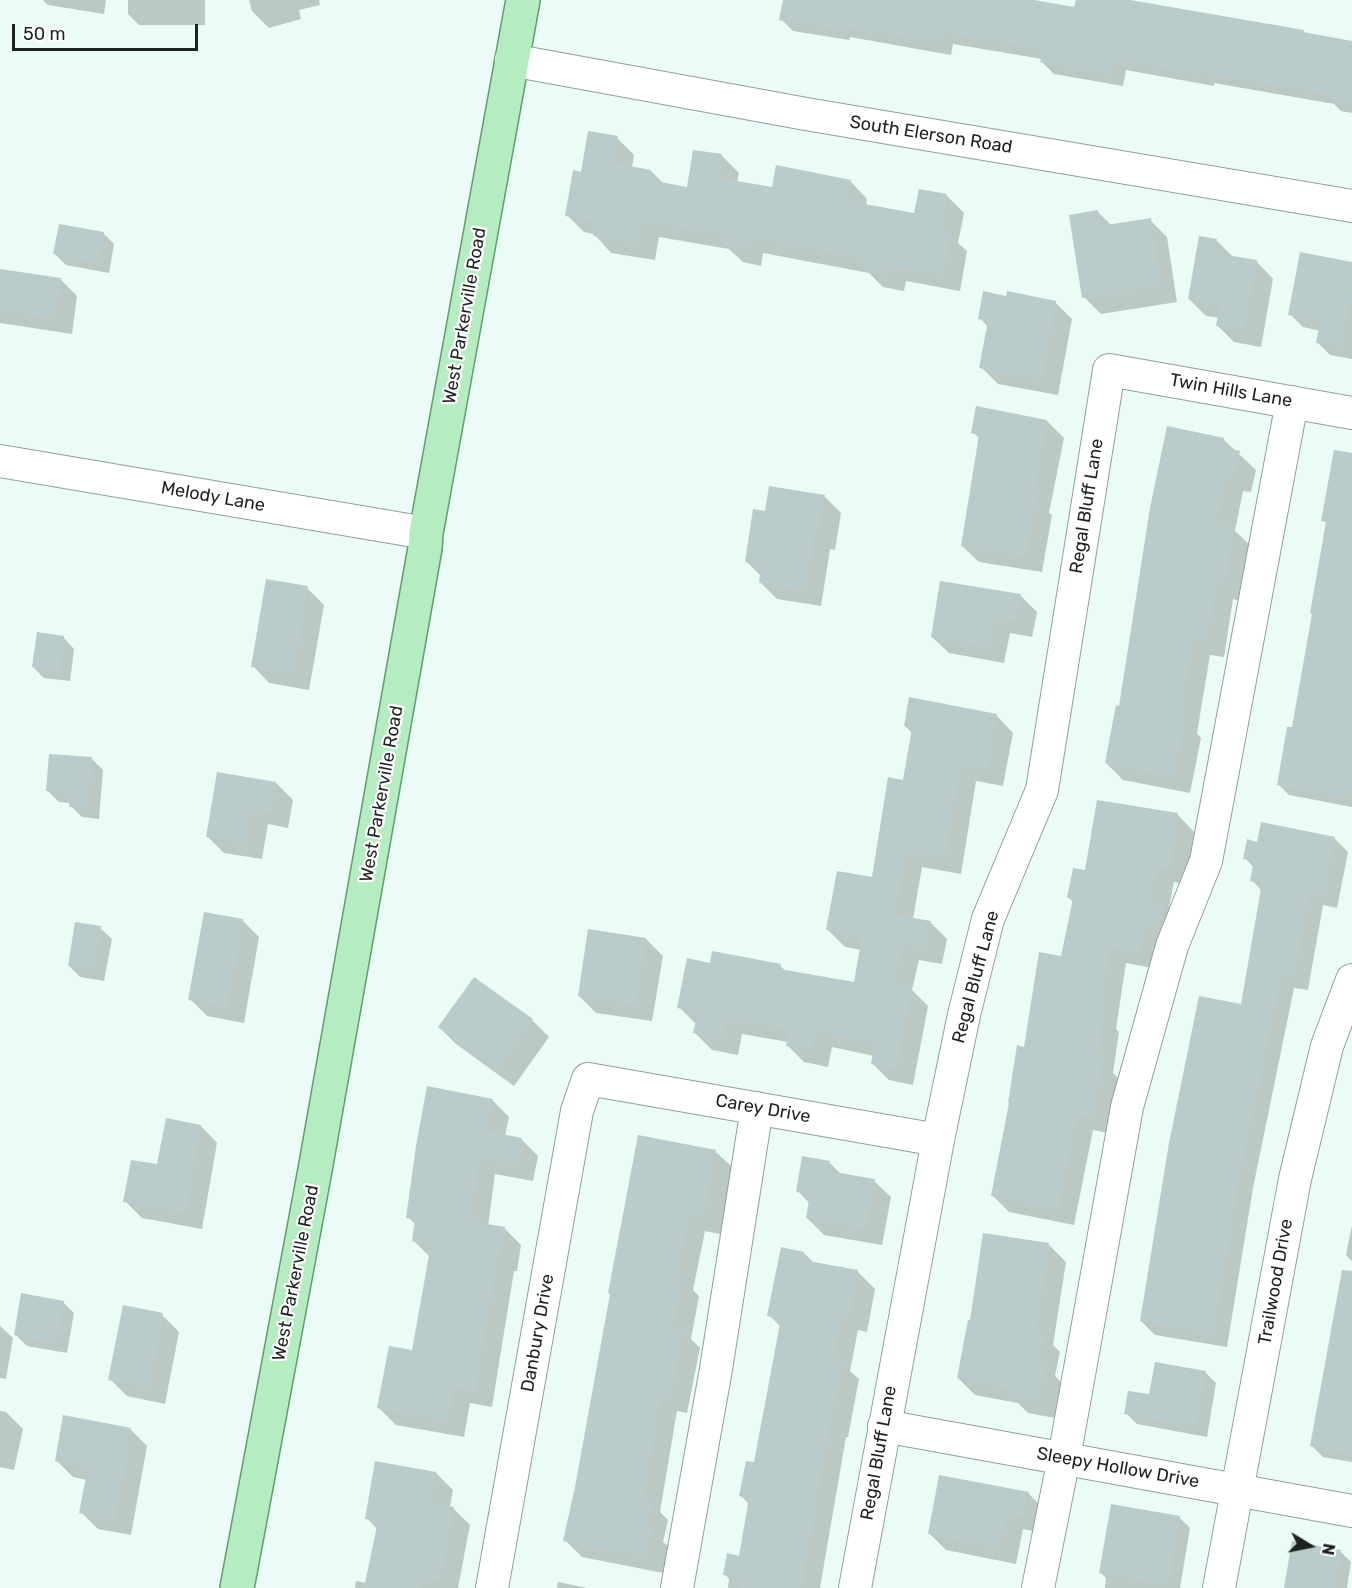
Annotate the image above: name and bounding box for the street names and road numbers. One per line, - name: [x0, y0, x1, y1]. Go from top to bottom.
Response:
- street label: South Elerson Road: [848, 111, 1014, 159]
- street label: West Parkerville Road: [439, 226, 491, 406]
- street label: Twin Hills Lane: [1168, 370, 1294, 412]
- street label: Regal Bluff Lane: [1066, 437, 1108, 575]
- street label: Melody Lane: [159, 477, 267, 517]
- street label: West Parkerville Road: [356, 704, 408, 884]
- street label: Regal Bluff Lane: [948, 908, 1004, 1046]
- street label: Carey Drive: [714, 1090, 812, 1128]
- street label: West Parkerville Road: [268, 1183, 324, 1363]
- street label: Trailwood Drive: [1254, 1217, 1298, 1347]
- street label: Danbury Drive: [517, 1272, 559, 1394]
- street label: Regal Bluff Lane: [857, 1384, 901, 1522]
- street label: Sleepy Hollow Drive: [1035, 1443, 1201, 1493]

